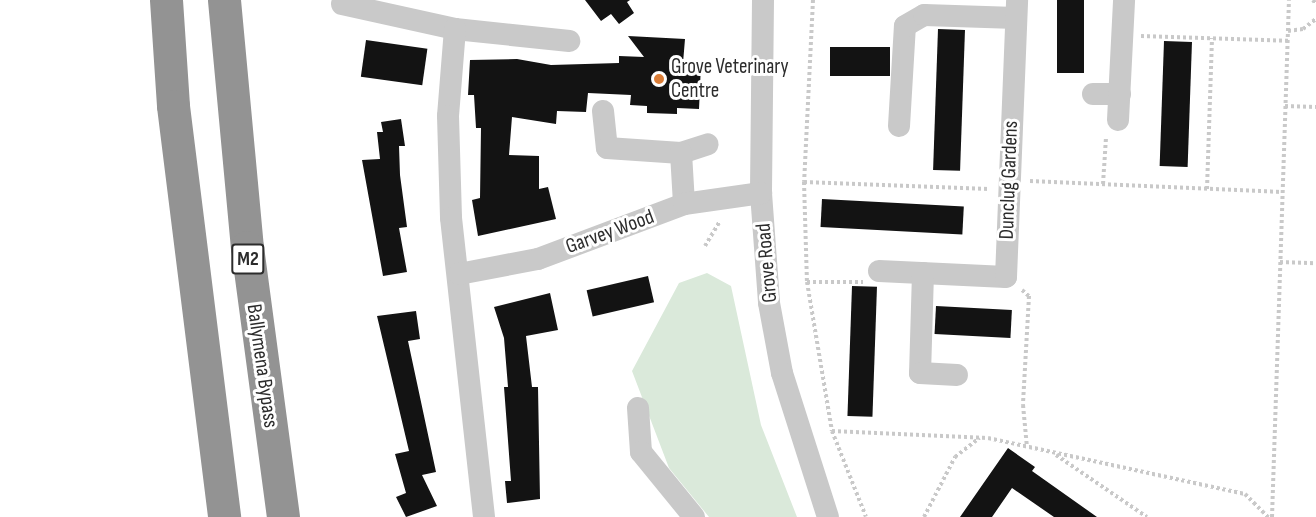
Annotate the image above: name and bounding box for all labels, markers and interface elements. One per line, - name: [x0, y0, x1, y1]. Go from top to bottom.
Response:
- place label: Grove Veterinary Centre: [671, 54, 789, 104]
- marker: Grove Veterinary Centre: [652, 72, 666, 86]
- street label: Dunclug Gardens: [994, 120, 1024, 240]
- street label: Garvey Wood: [563, 204, 657, 260]
- street label: Grove Road: [751, 222, 783, 304]
- road number: M2: [230, 242, 266, 276]
- street label: Ballymena Bypass: [241, 303, 283, 429]

